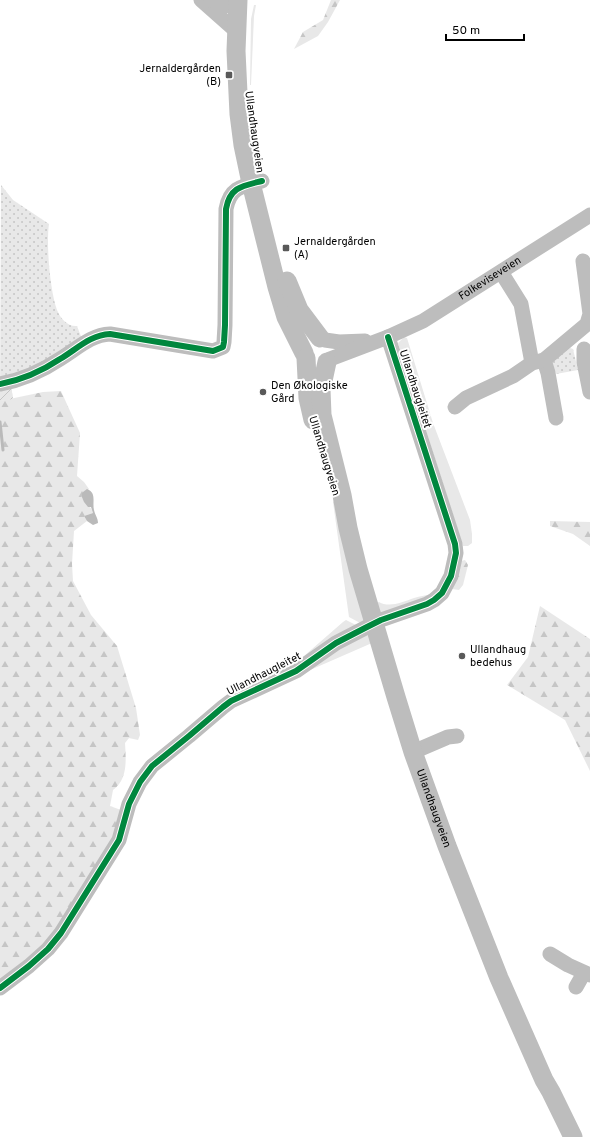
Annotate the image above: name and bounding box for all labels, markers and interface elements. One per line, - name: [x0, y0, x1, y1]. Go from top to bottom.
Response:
- scale bar: [446, 16, 524, 42]
- text: 50 m: [452, 23, 480, 39]
- place label: Jernaldergården (B): [139, 62, 221, 89]
- marker: Jernaldergården (B): [224, 70, 234, 80]
- street label: Ullandhaugveien: [241, 90, 267, 174]
- place label: Jernaldergården (A): [294, 235, 376, 262]
- marker: Jernaldergården (A): [281, 243, 291, 253]
- street label: Folkeviseveien: [456, 253, 524, 303]
- street label: Ullandhaugleitet: [396, 348, 434, 430]
- place label: Den Økologiske Gård: [271, 379, 348, 406]
- marker: Den Økologiske Gård: [258, 387, 268, 397]
- street label: Ullandhaugveien: [305, 414, 343, 498]
- place label: Ullandhaug bedehus: [470, 643, 526, 670]
- street label: Ullandhaugleitet: [224, 649, 304, 699]
- marker: Ullandhaug bedehus: [457, 651, 467, 661]
- street label: Ullandhaugveien: [413, 767, 454, 850]

